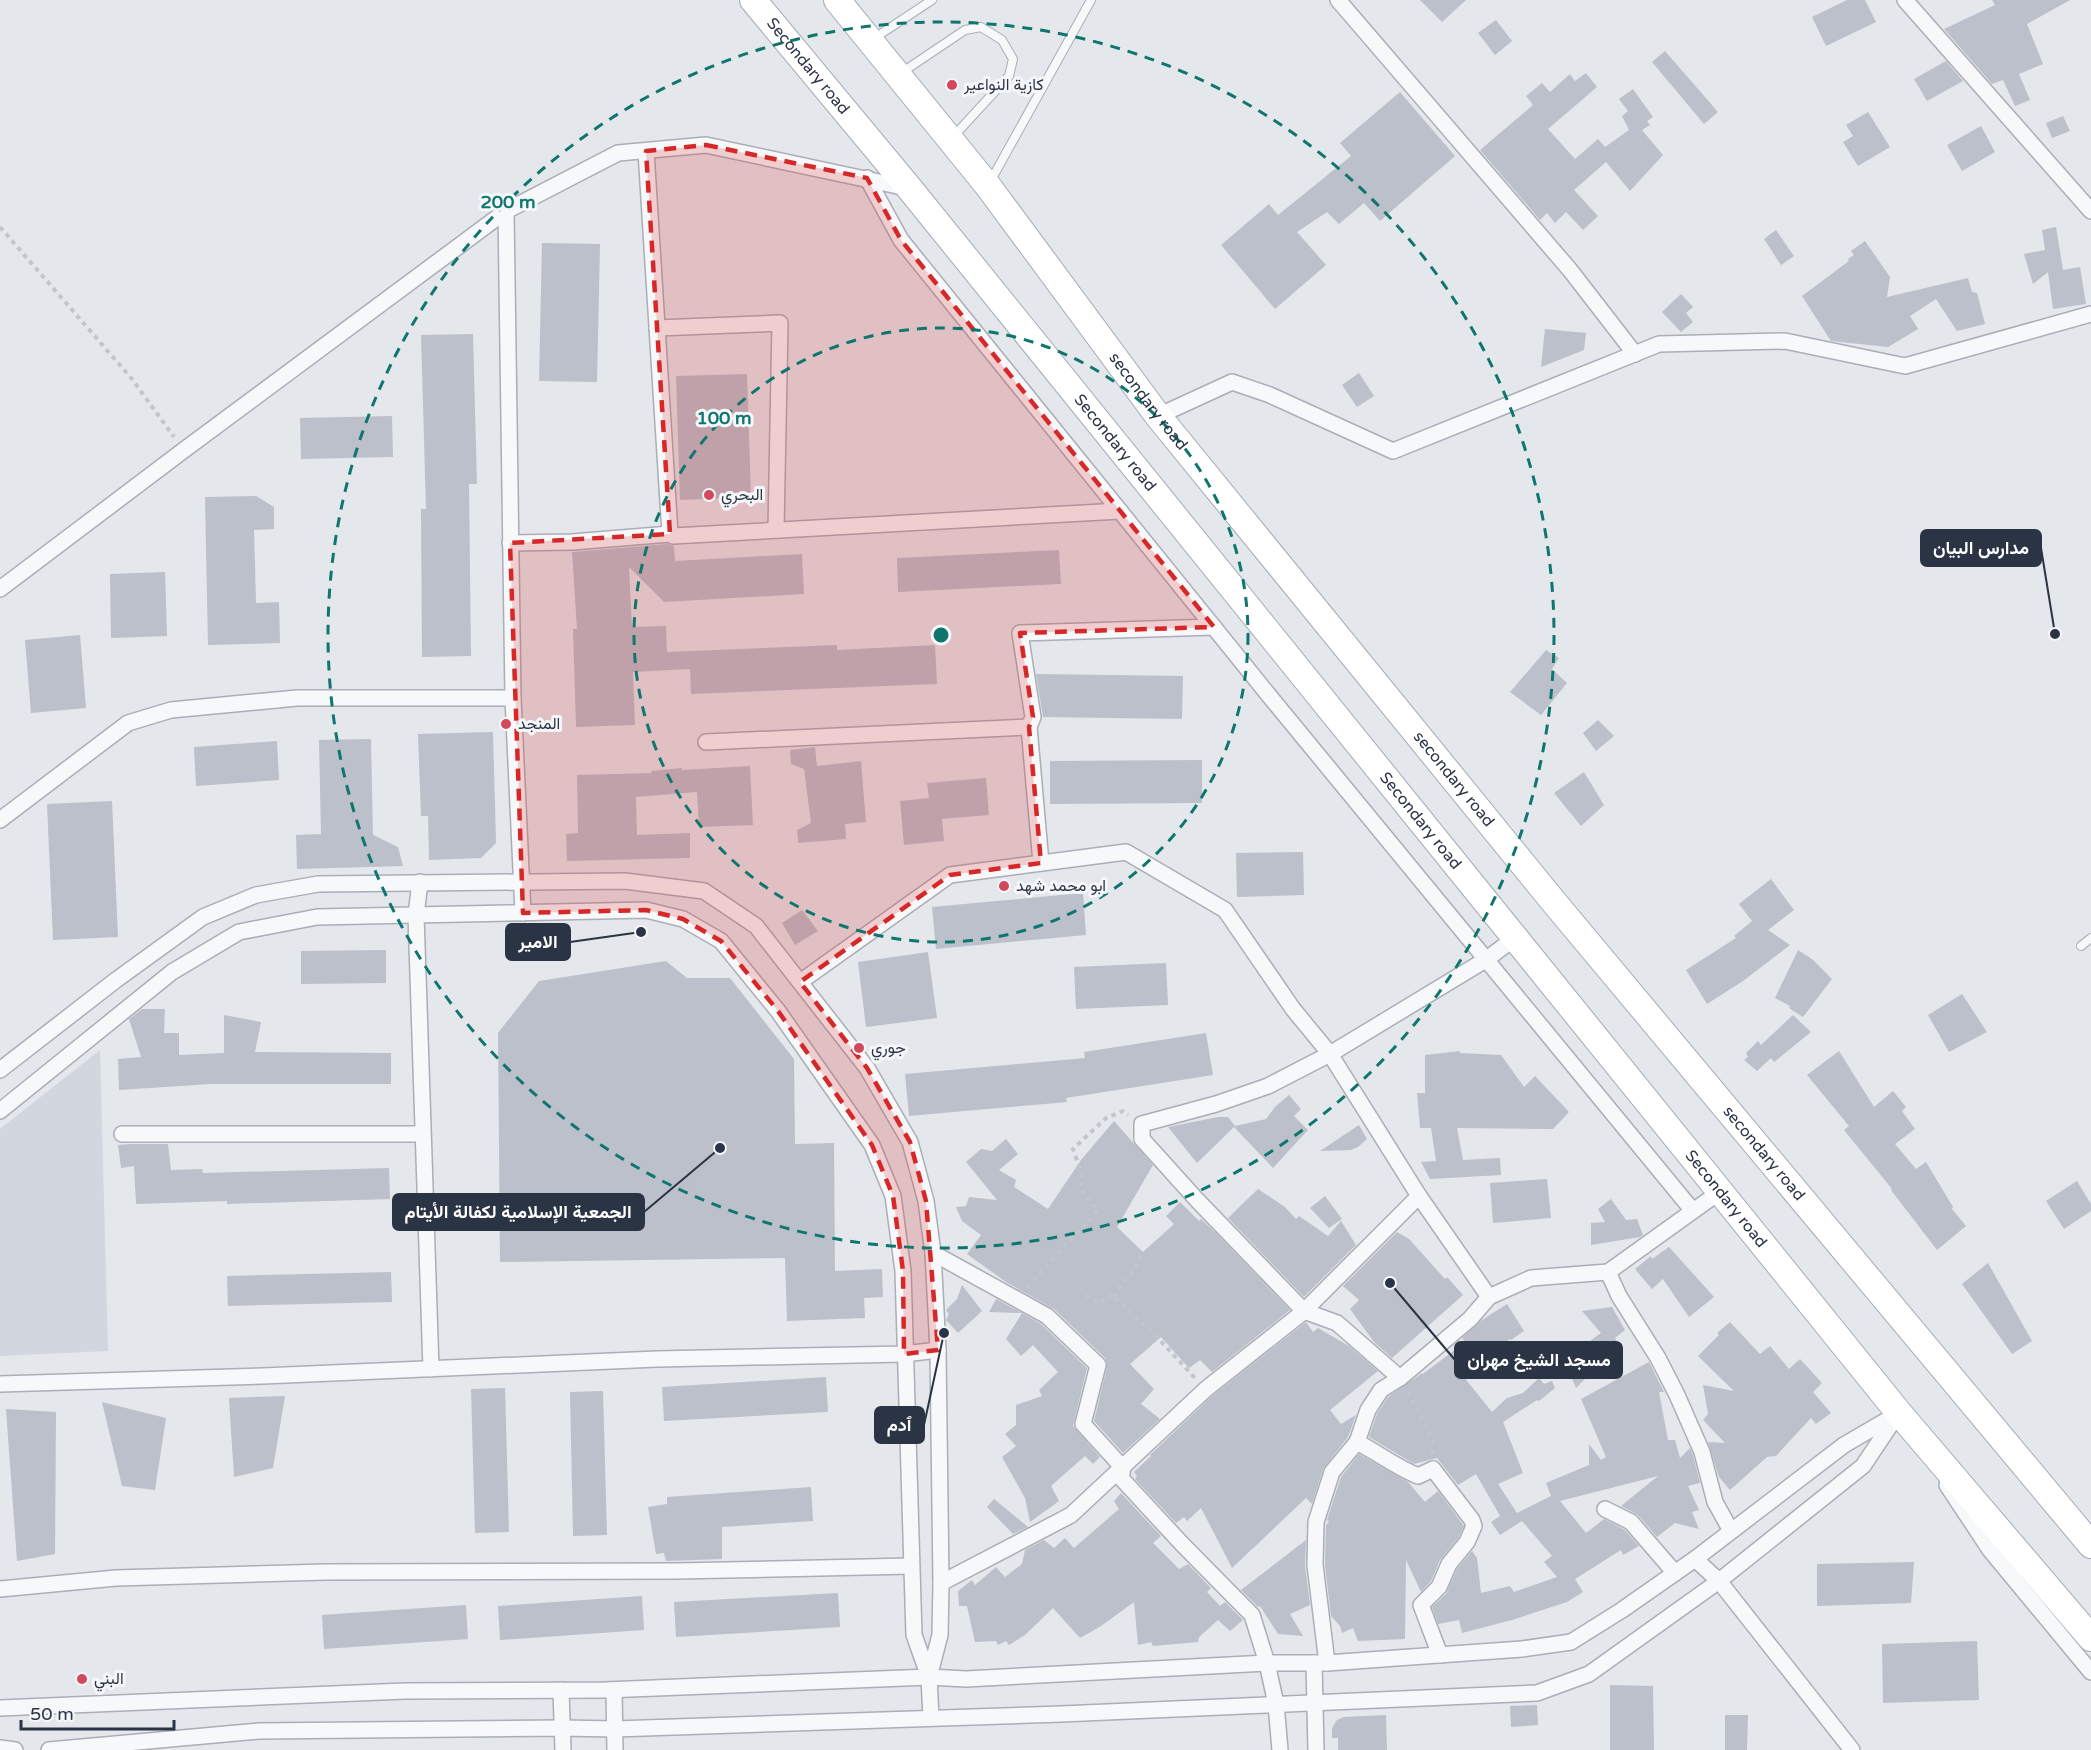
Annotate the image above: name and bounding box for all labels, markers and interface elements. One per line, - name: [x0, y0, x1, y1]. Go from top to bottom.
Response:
- street label: Secondary road: [762, 14, 854, 119]
- place label: كازية النواعير: [963, 75, 1044, 95]
- marker: كازية النواعير: [945, 78, 959, 92]
- text: 200 m: [480, 191, 536, 213]
- street label: secondary road: [1105, 349, 1192, 454]
- street label: Secondary road: [1070, 390, 1160, 496]
- text: 100 m: [696, 407, 752, 429]
- place label: البحري: [721, 485, 763, 508]
- marker: البحري: [702, 488, 716, 502]
- callout: مدارس البيان: [1921, 530, 2041, 566]
- text: مدارس البيان: [1933, 537, 2029, 559]
- centre of rings: [931, 625, 951, 645]
- place label: المنجد: [518, 714, 560, 734]
- marker: المنجد: [499, 717, 513, 731]
- street label: secondary road: [1409, 727, 1499, 831]
- street label: Secondary road: [1375, 768, 1466, 874]
- place label: ابو محمد شهد: [1016, 876, 1106, 896]
- marker: ابو محمد شهد: [997, 879, 1011, 893]
- callout: الامير: [506, 924, 570, 960]
- text: الامير: [517, 931, 558, 953]
- place label: جوري: [871, 1038, 906, 1061]
- marker: جوري: [852, 1041, 866, 1055]
- street label: secondary road: [1719, 1102, 1809, 1205]
- street label: Secondary road: [1681, 1146, 1771, 1252]
- callout: الجمعية الإسلامية لكفالة الأيتام: [393, 1194, 644, 1230]
- text: الجمعية الإسلامية لكفالة الأيتام: [404, 1201, 632, 1224]
- callout: مسجد الشيخ مهران: [1455, 1342, 1622, 1378]
- text: مسجد الشيخ مهران: [1467, 1349, 1611, 1372]
- callout: ٱدم: [875, 1407, 924, 1443]
- text: ٱدم: [887, 1414, 912, 1437]
- place label: البني: [94, 1669, 124, 1692]
- marker: البني: [75, 1672, 89, 1686]
- scale bar: [21, 1693, 174, 1731]
- text: 50 m: [30, 1703, 74, 1725]

